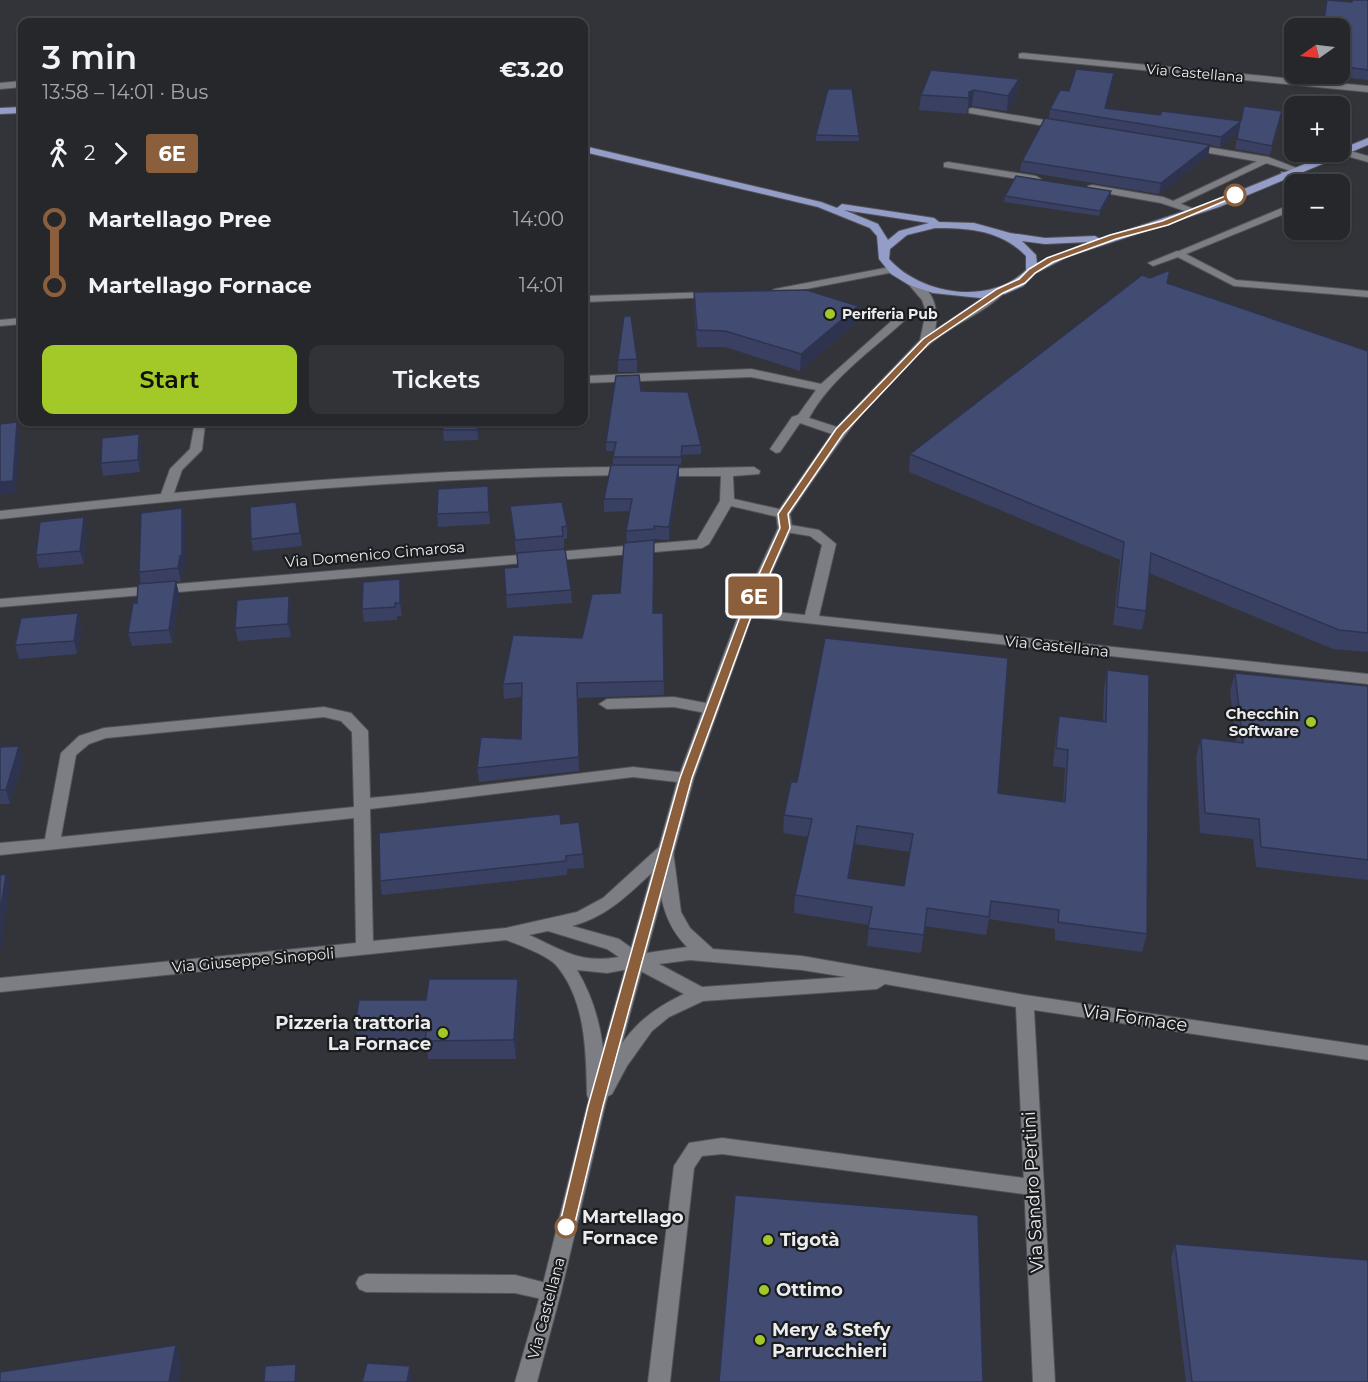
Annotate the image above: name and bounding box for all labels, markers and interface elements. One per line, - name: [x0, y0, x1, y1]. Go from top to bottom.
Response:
- north arrow: [1284, 18, 1350, 84]
- map controls: [1284, 18, 1350, 240]
- text: 3 min: [42, 37, 137, 77]
- text: €3.20: [499, 56, 564, 83]
- street label: Via Castellana: [1146, 60, 1244, 86]
- text: 13:58 – 14:01 · Bus: [42, 80, 208, 104]
- button: +: [1284, 96, 1350, 162]
- icon: walk: [42, 137, 75, 170]
- icon: forward: [104, 137, 137, 170]
- text: 2: [84, 141, 95, 165]
- text: 6E: [158, 141, 186, 166]
- button: −: [1284, 174, 1350, 240]
- unlabelled marker: [1224, 184, 1246, 206]
- text: Martellago Pree: [88, 206, 271, 233]
- text: 14:00: [513, 207, 564, 231]
- text: Martellago Fornace: [88, 272, 312, 299]
- text: 14:01: [519, 273, 564, 297]
- place label: Periferia Pub: [842, 305, 938, 323]
- marker: Periferia Pub: [823, 307, 837, 321]
- button: Start: [42, 345, 297, 414]
- button: Tickets: [309, 345, 564, 414]
- street label: Via Domenico Cimarosa: [284, 537, 466, 571]
- line badge: 6E: [727, 576, 781, 616]
- text: 6E: [740, 584, 768, 609]
- street label: Via Castellana: [1004, 631, 1110, 661]
- place label: Checchin Software: [1225, 704, 1299, 740]
- marker: Checchin Software: [1304, 715, 1318, 729]
- street label: Via Giuseppe Sinopoli: [171, 943, 335, 977]
- street label: Via Fornace: [1081, 1000, 1189, 1036]
- place label: Pizzeria trattoria La Fornace: [275, 1012, 431, 1055]
- marker: Pizzeria trattoria La Fornace: [436, 1026, 450, 1040]
- street label: Via Sandro Pertini: [1018, 1111, 1048, 1273]
- place label: Martellago Fornace: [582, 1206, 684, 1249]
- marker: Martellago Fornace: [555, 1216, 577, 1238]
- place label: Tigotà: [780, 1229, 840, 1251]
- marker: Tigotà: [761, 1233, 775, 1247]
- street label: Via Castellana: [523, 1255, 569, 1361]
- place label: Ottimo: [776, 1279, 843, 1301]
- marker: Ottimo: [757, 1283, 771, 1297]
- place label: Mery & Stefy Parrucchieri: [772, 1319, 891, 1362]
- marker: Mery & Stefy Parrucchieri: [753, 1333, 767, 1347]

